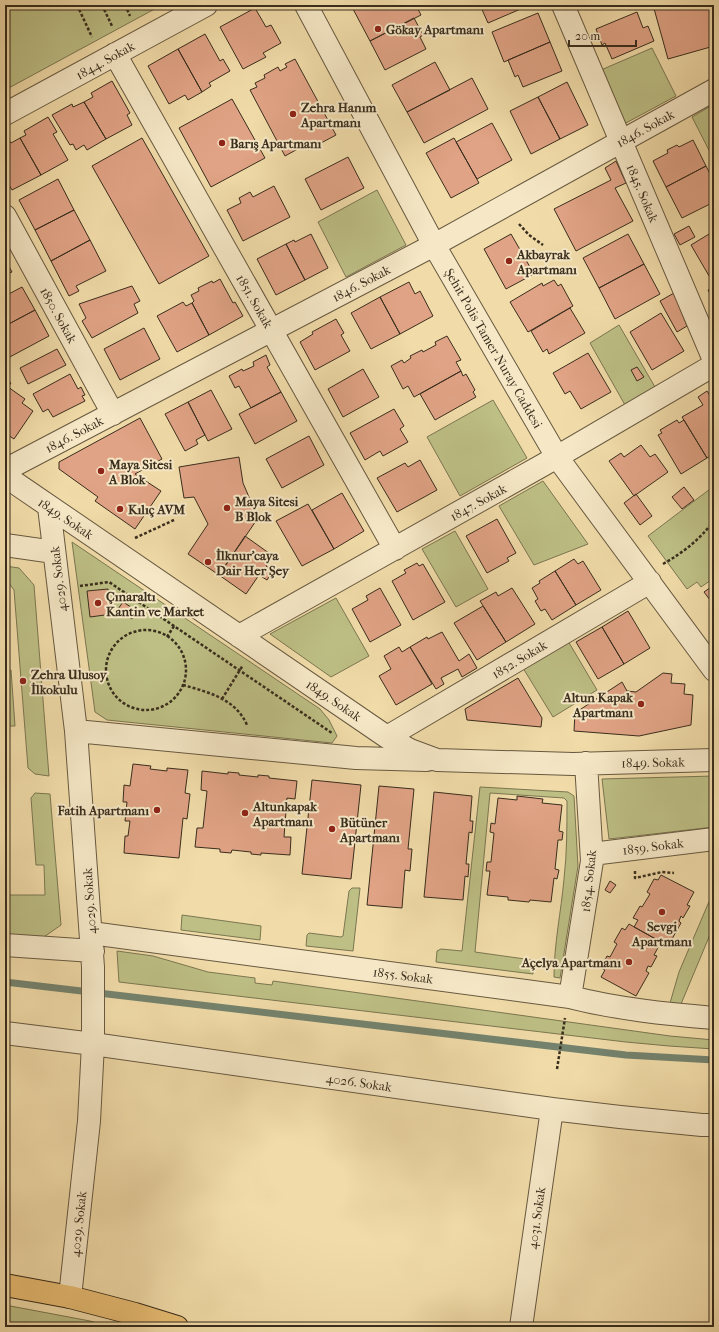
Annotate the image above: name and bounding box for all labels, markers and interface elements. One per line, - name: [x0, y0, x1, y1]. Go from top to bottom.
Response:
- place label: Gökay Apartmanı: [386, 22, 484, 38]
- scale bar: [569, 22, 636, 48]
- marker: Gökay Apartmanı: [373, 24, 383, 34]
- text: 20 m: [575, 29, 600, 43]
- street label: 1844. Sokak: [73, 38, 137, 83]
- place label: Zehra Hanım Apartmanı: [300, 100, 376, 131]
- street label: 1846. Sokak: [614, 106, 677, 150]
- marker: Zehra Hanım Apartmanı: [288, 109, 298, 119]
- place label: Barış Apartmanı: [230, 136, 322, 152]
- marker: Barış Apartmanı: [217, 138, 227, 148]
- street label: 1845. Sokak: [624, 162, 662, 225]
- place label: Akbayrak Apartmanı: [516, 247, 577, 278]
- marker: Akbayrak Apartmanı: [504, 256, 514, 266]
- street label: 1846. Sokak: [330, 262, 393, 305]
- street label: Şehit Polis Tamer Nuray Caddesi: [442, 266, 546, 431]
- street label: 1851. Sokak: [233, 272, 276, 331]
- street label: 1850. Sokak: [37, 285, 80, 346]
- street label: 1846. Sokak: [43, 413, 106, 456]
- place label: Maya Sitesi A Blok: [108, 457, 173, 487]
- marker: Maya Sitesi A Blok: [96, 466, 106, 476]
- street label: 1847. Sokak: [447, 481, 509, 524]
- street label: 1849. Sokak: [35, 494, 96, 543]
- place label: Maya Sitesi B Blok: [234, 494, 299, 524]
- place label: Kılıç AVM: [128, 502, 185, 518]
- marker: Maya Sitesi B Blok: [222, 503, 232, 513]
- marker: Kılıç AVM: [115, 504, 125, 514]
- street label: 4029. Sokak: [47, 545, 70, 613]
- place label: İlknur'caya Dair Her Şey: [216, 548, 290, 579]
- marker: İlknur'caya Dair Her Şey: [203, 557, 213, 567]
- place label: Çınaraltı Kantin ve Market: [106, 589, 205, 619]
- marker: Çınaraltı Kantin ve Market: [93, 598, 103, 608]
- street label: 1852. Sokak: [489, 637, 550, 682]
- place label: Zehra Ulusoy İlkokulu: [31, 667, 108, 697]
- marker: Zehra Ulusoy İlkokulu: [18, 676, 28, 686]
- street label: 1849. Sokak: [303, 676, 364, 725]
- place label: Altun Kapak Apartmanı: [562, 690, 634, 721]
- marker: Altun Kapak Apartmanı: [636, 699, 646, 709]
- street label: 1849. Sokak: [621, 754, 685, 771]
- place label: Altunkapak Apartmanı: [252, 799, 318, 830]
- place label: Fatih Apartmanı: [57, 803, 149, 819]
- marker: Fatih Apartmanı: [152, 805, 162, 815]
- marker: Altunkapak Apartmanı: [240, 808, 250, 818]
- place label: Bütüner Apartmanı: [339, 815, 400, 846]
- marker: Bütüner Apartmanı: [327, 824, 337, 834]
- street label: 1859. Sokak: [622, 835, 685, 858]
- street label: 1854. Sokak: [578, 849, 599, 913]
- street label: 4029. Sokak: [80, 867, 99, 935]
- marker: Sevgi Apartmanı: [657, 907, 667, 917]
- place label: Sevgi Apartmanı: [631, 919, 692, 950]
- place label: Açelya Apartmanı: [521, 955, 621, 971]
- marker: Açelya Apartmanı: [624, 957, 634, 967]
- street label: 1855. Sokak: [372, 964, 434, 987]
- street label: 4026. Sokak: [325, 1070, 393, 1095]
- street label: 4031. Sokak: [525, 1186, 548, 1250]
- street label: 4029. Sokak: [68, 1190, 89, 1258]

